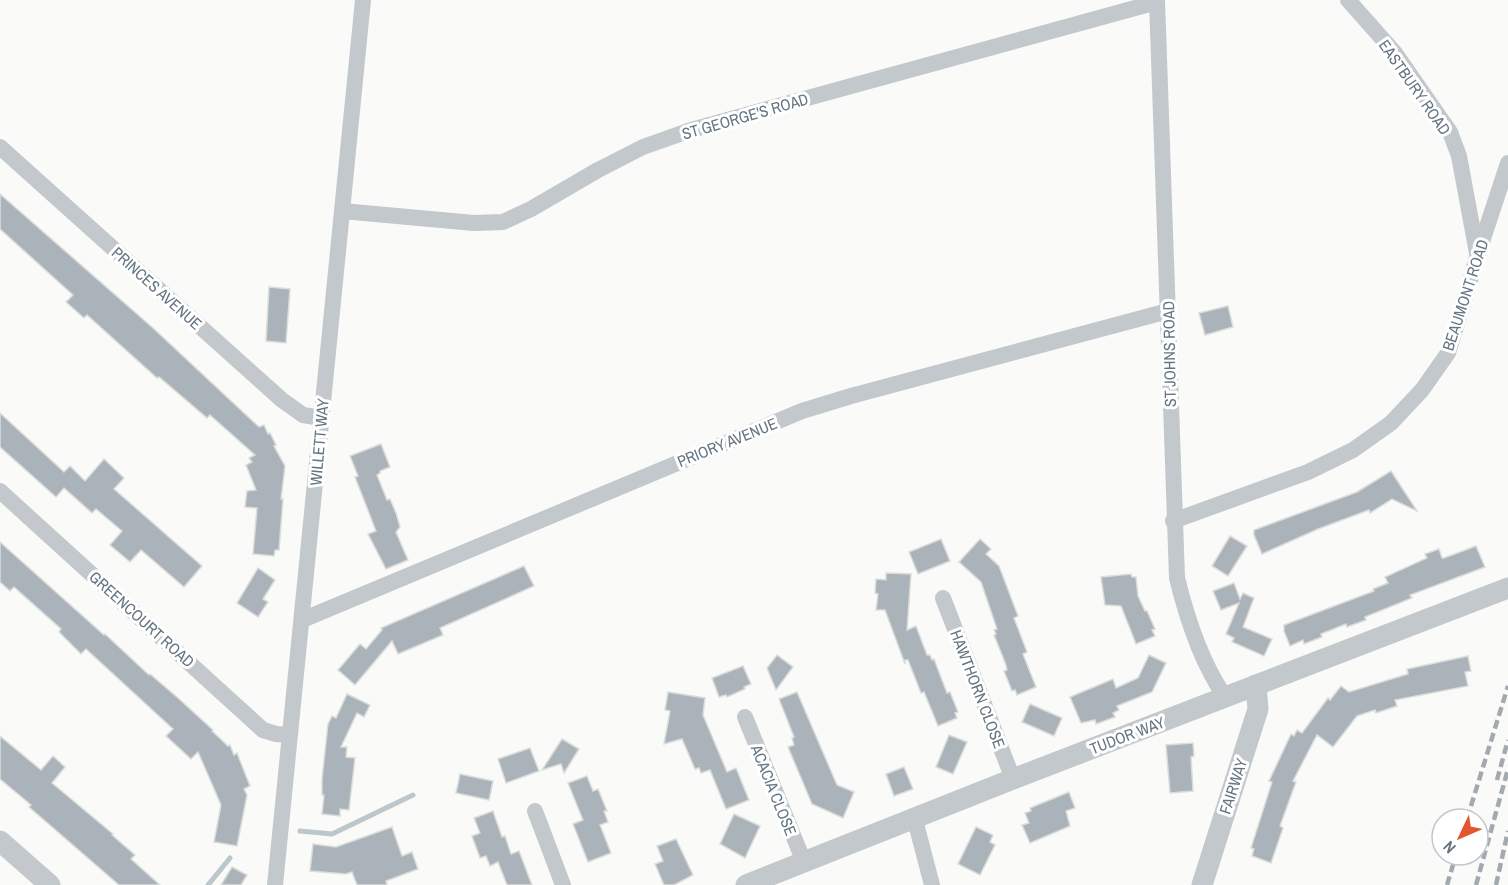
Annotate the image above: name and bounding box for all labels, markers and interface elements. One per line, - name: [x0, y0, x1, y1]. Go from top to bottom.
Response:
- street label: EASTBURY ROAD: [1374, 35, 1456, 139]
- street label: ST GEORGE'S ROAD: [679, 87, 811, 145]
- street label: BEAUMONT ROAD: [1437, 237, 1493, 353]
- street label: PRINCES AVENUE: [107, 242, 207, 334]
- street label: ST JOHNS ROAD: [1157, 301, 1181, 407]
- street label: WILLETT WAY: [304, 397, 334, 486]
- street label: PRIORY AVENUE: [674, 412, 780, 472]
- street label: GREENCOURT ROAD: [85, 566, 199, 672]
- street label: HAWTHORN CLOSE: [945, 627, 1011, 751]
- street label: TUDOR WAY: [1086, 711, 1168, 759]
- street label: ACACIA CLOSE: [745, 740, 802, 839]
- street label: FAIRWAY: [1214, 755, 1252, 817]
- north arrow: [1430, 807, 1490, 867]
- text: N: [1438, 836, 1460, 858]

